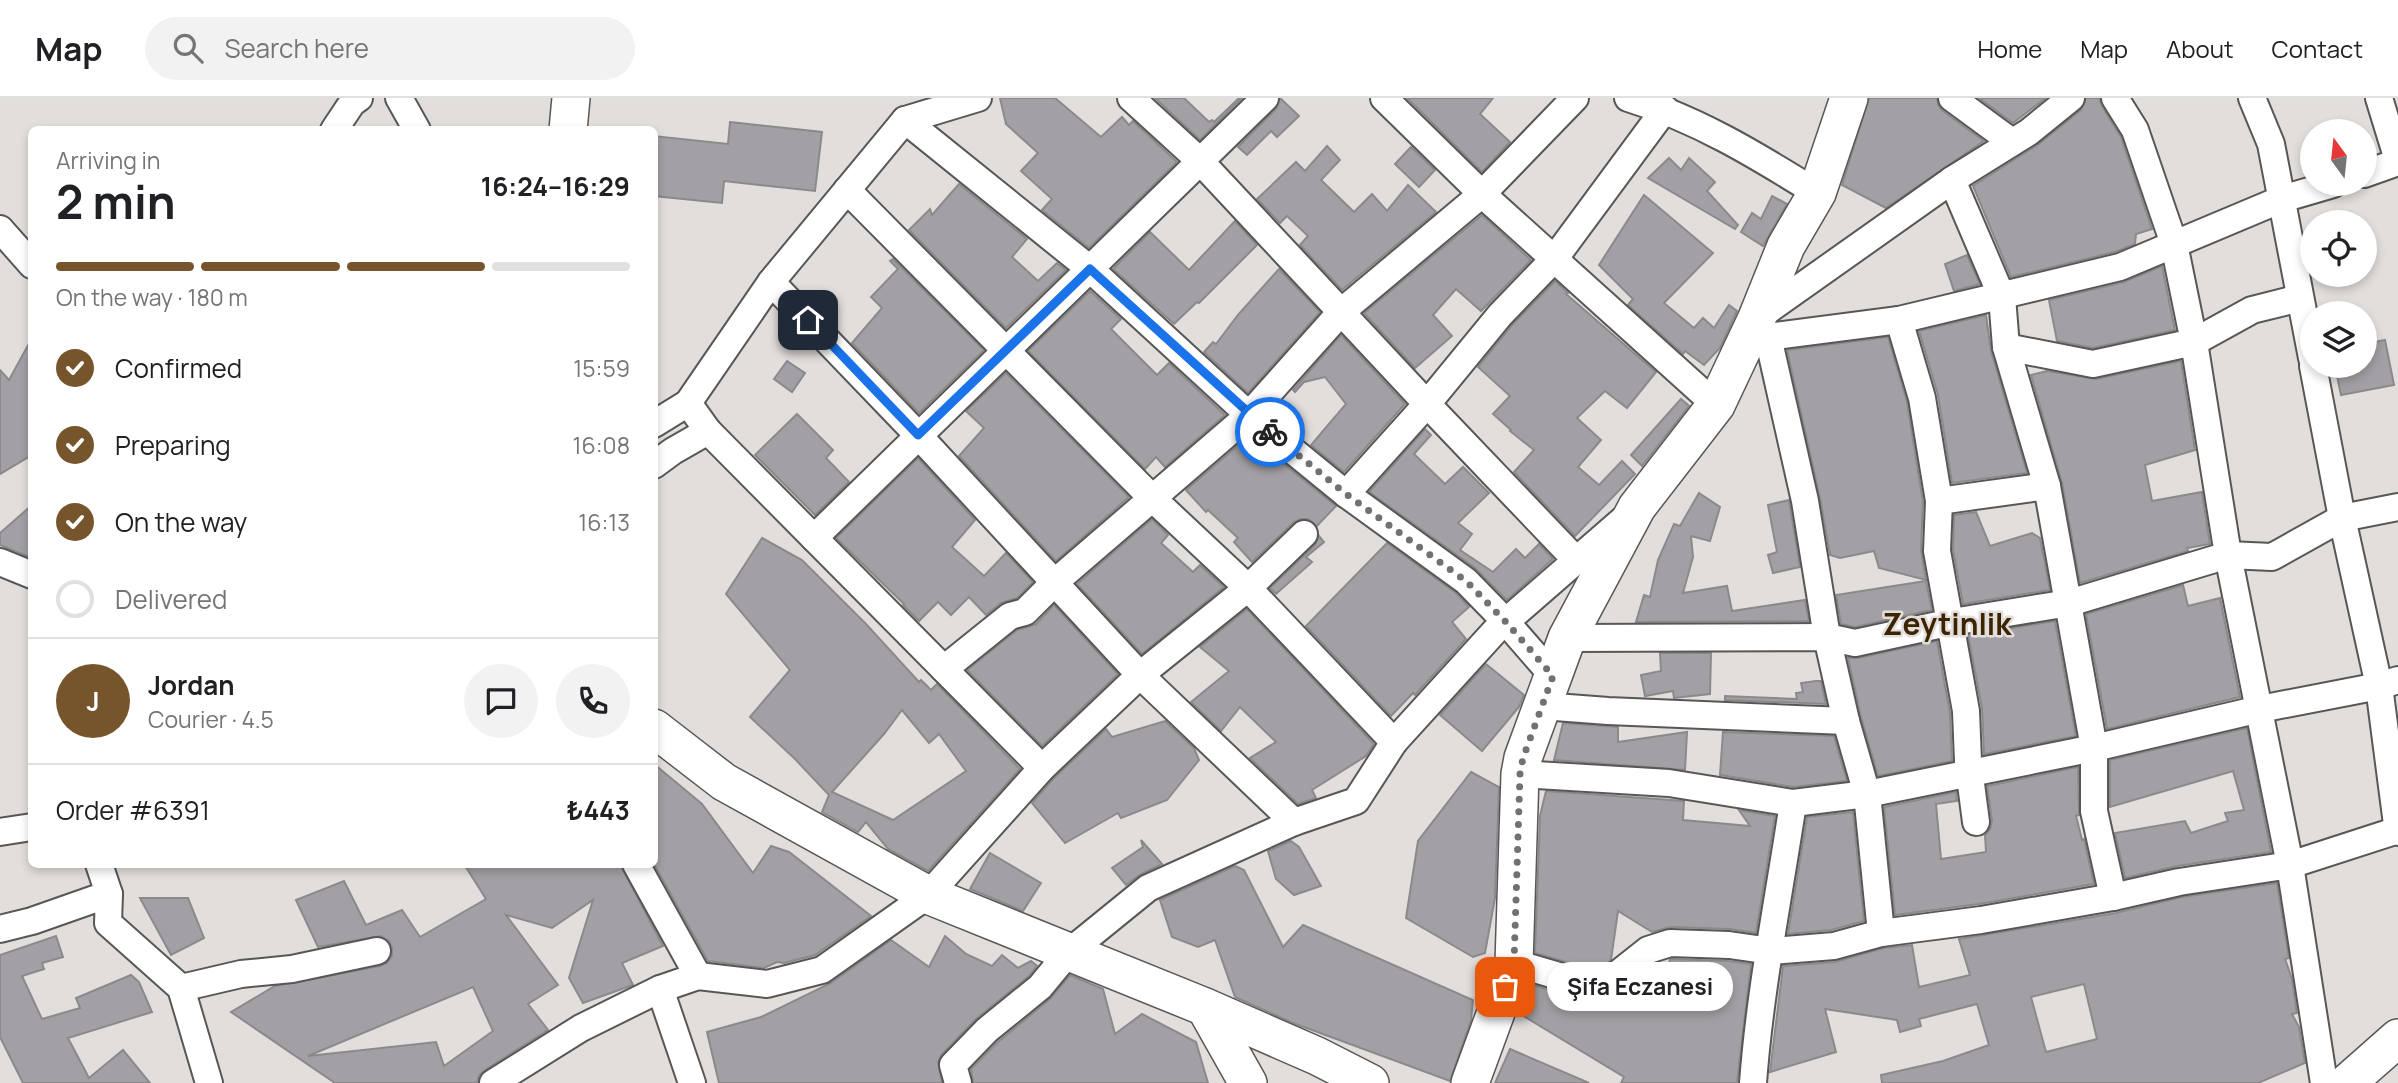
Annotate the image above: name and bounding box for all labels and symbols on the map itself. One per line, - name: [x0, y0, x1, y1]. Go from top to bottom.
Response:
- north arrow: [2300, 119, 2376, 196]
- pin: [778, 290, 838, 350]
- courier: [1235, 397, 1305, 467]
- district label: Zeytinlik: [1883, 603, 2012, 644]
- pin: [1475, 957, 1535, 1017]
- callout: Şifa Eczanesi: [1547, 962, 1732, 1012]

